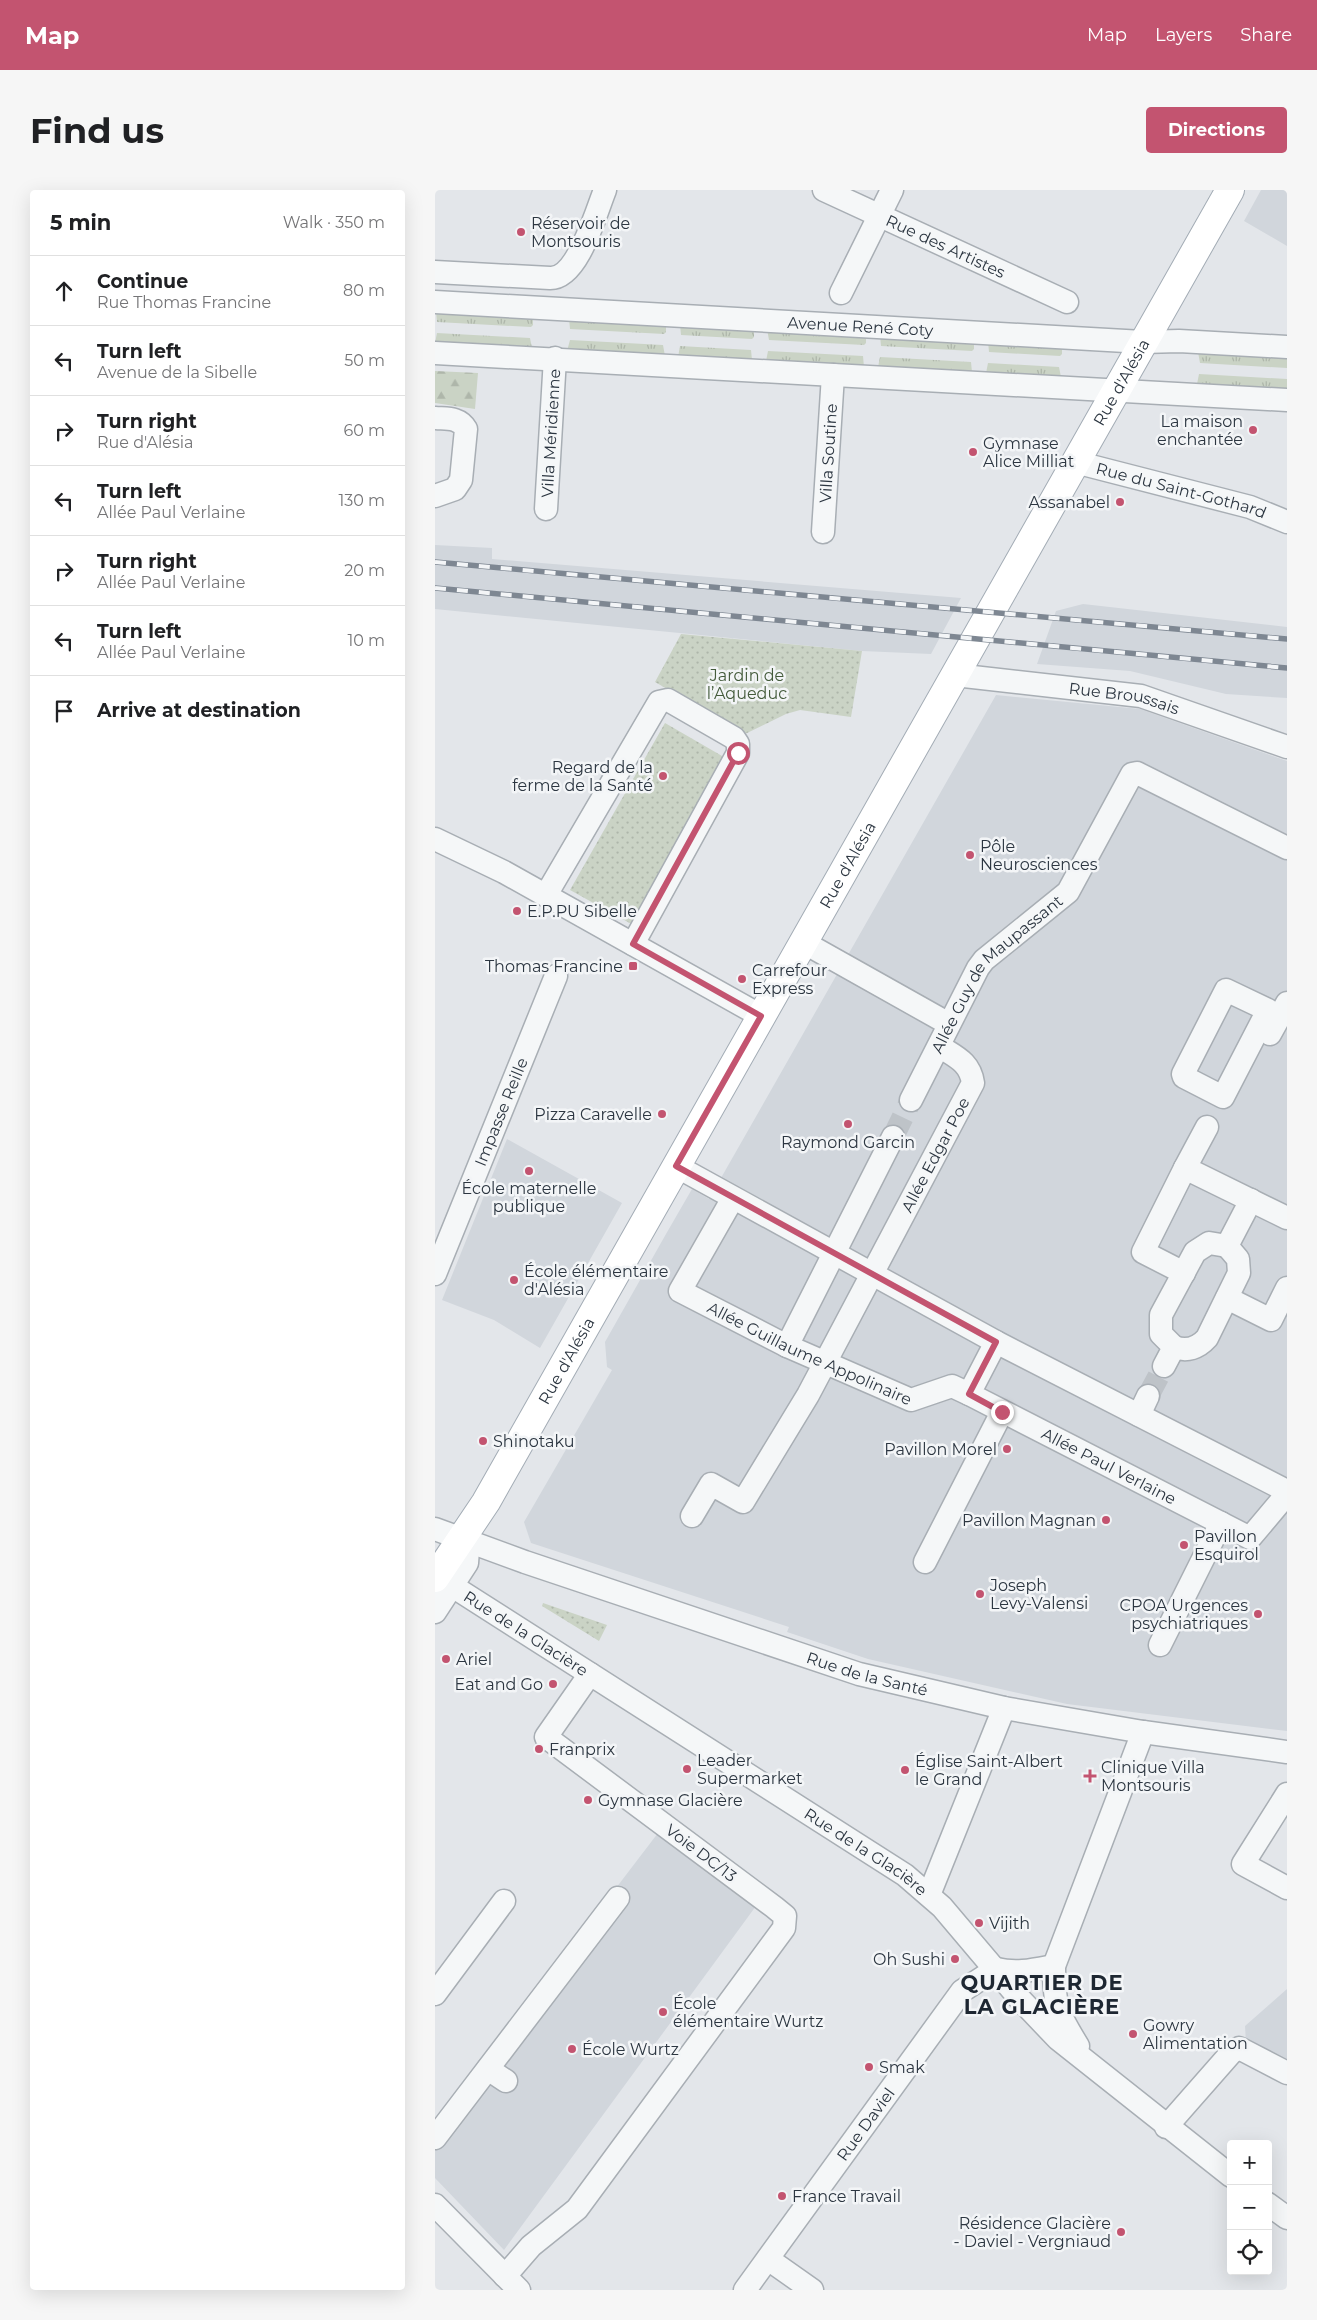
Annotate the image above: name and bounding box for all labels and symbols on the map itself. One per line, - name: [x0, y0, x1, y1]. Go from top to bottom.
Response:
- street label: Rue des Artistes: [883, 210, 1009, 282]
- place label: Réservoir de Montsouris: [531, 214, 630, 251]
- marker: Réservoir de Montsouris: [515, 226, 527, 238]
- street label: Avenue René Coty: [787, 312, 934, 340]
- street label: Rue d'Alésia: [1089, 335, 1153, 429]
- street label: Villa Méridienne: [537, 368, 564, 498]
- street label: Villa Soutine: [815, 403, 841, 503]
- place label: La maison enchantée: [1157, 412, 1243, 449]
- marker: La maison enchantée: [1247, 424, 1259, 436]
- place label: Gymnase Alice Milliat: [983, 434, 1075, 471]
- marker: Gymnase Alice Milliat: [967, 446, 979, 458]
- street label: Rue du Saint-Gothard: [1094, 458, 1269, 522]
- place label: Assanabel: [1028, 493, 1110, 512]
- marker: Assanabel: [1114, 496, 1126, 508]
- park label: Jardin de l’Aqueduc: [707, 666, 787, 703]
- street label: Rue Broussais: [1068, 678, 1182, 718]
- route start: [727, 742, 750, 765]
- place label: Regard de la ferme de la Santé: [512, 758, 653, 795]
- marker: Regard de la ferme de la Santé: [657, 770, 669, 782]
- street label: Rue d'Alésia: [815, 818, 879, 912]
- place label: Pôle Neurosciences: [980, 837, 1098, 874]
- marker: Pôle Neurosciences: [964, 849, 976, 861]
- street label: Allée Guy de Maupassant: [927, 891, 1067, 1056]
- place label: E.P.PU Sibelle: [527, 902, 637, 921]
- marker: E.P.PU Sibelle: [511, 905, 523, 917]
- place label: Thomas Francine: [485, 957, 623, 976]
- marker: Thomas Francine: [627, 960, 639, 972]
- place label: Carrefour Express: [752, 961, 827, 998]
- marker: Carrefour Express: [736, 973, 748, 985]
- street label: Impasse Reille: [470, 1055, 531, 1169]
- street label: Allée Edgar Poe: [897, 1094, 973, 1215]
- place label: Pizza Caravelle: [534, 1105, 652, 1124]
- marker: Pizza Caravelle: [656, 1108, 668, 1120]
- marker: Raymond Garcin: [842, 1118, 854, 1130]
- place label: Raymond Garcin: [781, 1133, 915, 1152]
- marker: École maternelle publique: [523, 1165, 535, 1177]
- place label: École maternelle publique: [462, 1179, 596, 1216]
- place label: École élémentaire d'Alésia: [524, 1262, 669, 1299]
- marker: École élémentaire d'Alésia: [508, 1274, 520, 1286]
- street label: Allée Guillaume Appolinaire: [704, 1297, 915, 1409]
- street label: Rue d'Alésia: [534, 1314, 598, 1407]
- route end: [991, 1401, 1014, 1424]
- street label: Allée Paul Verlaine: [1039, 1423, 1179, 1508]
- place label: Shinotaku: [493, 1432, 575, 1451]
- marker: Shinotaku: [477, 1435, 489, 1447]
- place label: Pavillon Morel: [884, 1440, 997, 1459]
- marker: Pavillon Morel: [1001, 1443, 1013, 1455]
- place label: Pavillon Magnan: [962, 1511, 1096, 1530]
- marker: Pavillon Magnan: [1100, 1514, 1112, 1526]
- place label: Pavillon Esquirol: [1194, 1527, 1259, 1564]
- marker: Pavillon Esquirol: [1178, 1539, 1190, 1551]
- place label: Joseph Levy-Valensi: [989, 1576, 1088, 1613]
- street label: Rue de la Glacière: [460, 1586, 592, 1680]
- marker: Joseph Levy-Valensi: [974, 1588, 986, 1600]
- place label: CPOA Urgences psychiatriques: [1120, 1596, 1248, 1633]
- marker: CPOA Urgences psychiatriques: [1252, 1608, 1264, 1620]
- street label: Rue de la Santé: [804, 1648, 930, 1699]
- place label: Ariel: [456, 1650, 492, 1669]
- marker: Ariel: [440, 1653, 452, 1665]
- place label: Eat and Go: [455, 1675, 543, 1694]
- marker: Eat and Go: [547, 1678, 559, 1690]
- place label: Franprix: [549, 1740, 615, 1759]
- marker: Franprix: [533, 1743, 545, 1755]
- place label: Leader Supermarket: [697, 1751, 803, 1788]
- place label: Église Saint-Albert le Grand: [915, 1752, 1063, 1789]
- place label: Clinique Villa Montsouris: [1101, 1758, 1205, 1795]
- marker: Leader Supermarket: [681, 1763, 693, 1775]
- marker: Église Saint-Albert le Grand: [899, 1764, 911, 1776]
- marker: Clinique Villa Montsouris: [1083, 1769, 1097, 1783]
- place label: Gymnase Glacière: [598, 1791, 743, 1810]
- marker: Gymnase Glacière: [582, 1794, 594, 1806]
- street label: Rue de la Glacière: [801, 1804, 931, 1899]
- street label: Voie DC/13: [662, 1820, 740, 1886]
- place label: Vijith: [989, 1914, 1030, 1933]
- marker: Vijith: [973, 1917, 985, 1929]
- place label: Oh Sushi: [873, 1950, 945, 1969]
- marker: Oh Sushi: [949, 1953, 961, 1965]
- district label: QUARTIER DE LA GLACIÈRE: [960, 1970, 1124, 2019]
- place label: École élémentaire Wurtz: [673, 1994, 823, 2031]
- marker: École élémentaire Wurtz: [657, 2006, 669, 2018]
- place label: Gowry Alimentation: [1143, 2016, 1248, 2053]
- marker: Gowry Alimentation: [1127, 2028, 1139, 2040]
- place label: École Wurtz: [582, 2040, 679, 2059]
- marker: École Wurtz: [566, 2043, 578, 2055]
- place label: Smak: [879, 2058, 925, 2077]
- marker: Smak: [863, 2061, 875, 2073]
- street label: Rue Daviel: [833, 2084, 898, 2164]
- place label: France Travail: [792, 2187, 901, 2206]
- marker: France Travail: [776, 2190, 788, 2202]
- place label: Résidence Glacière - Daviel - Vergniaud: [953, 2214, 1111, 2251]
- marker: Résidence Glacière - Daviel - Vergniaud: [1115, 2226, 1127, 2238]

